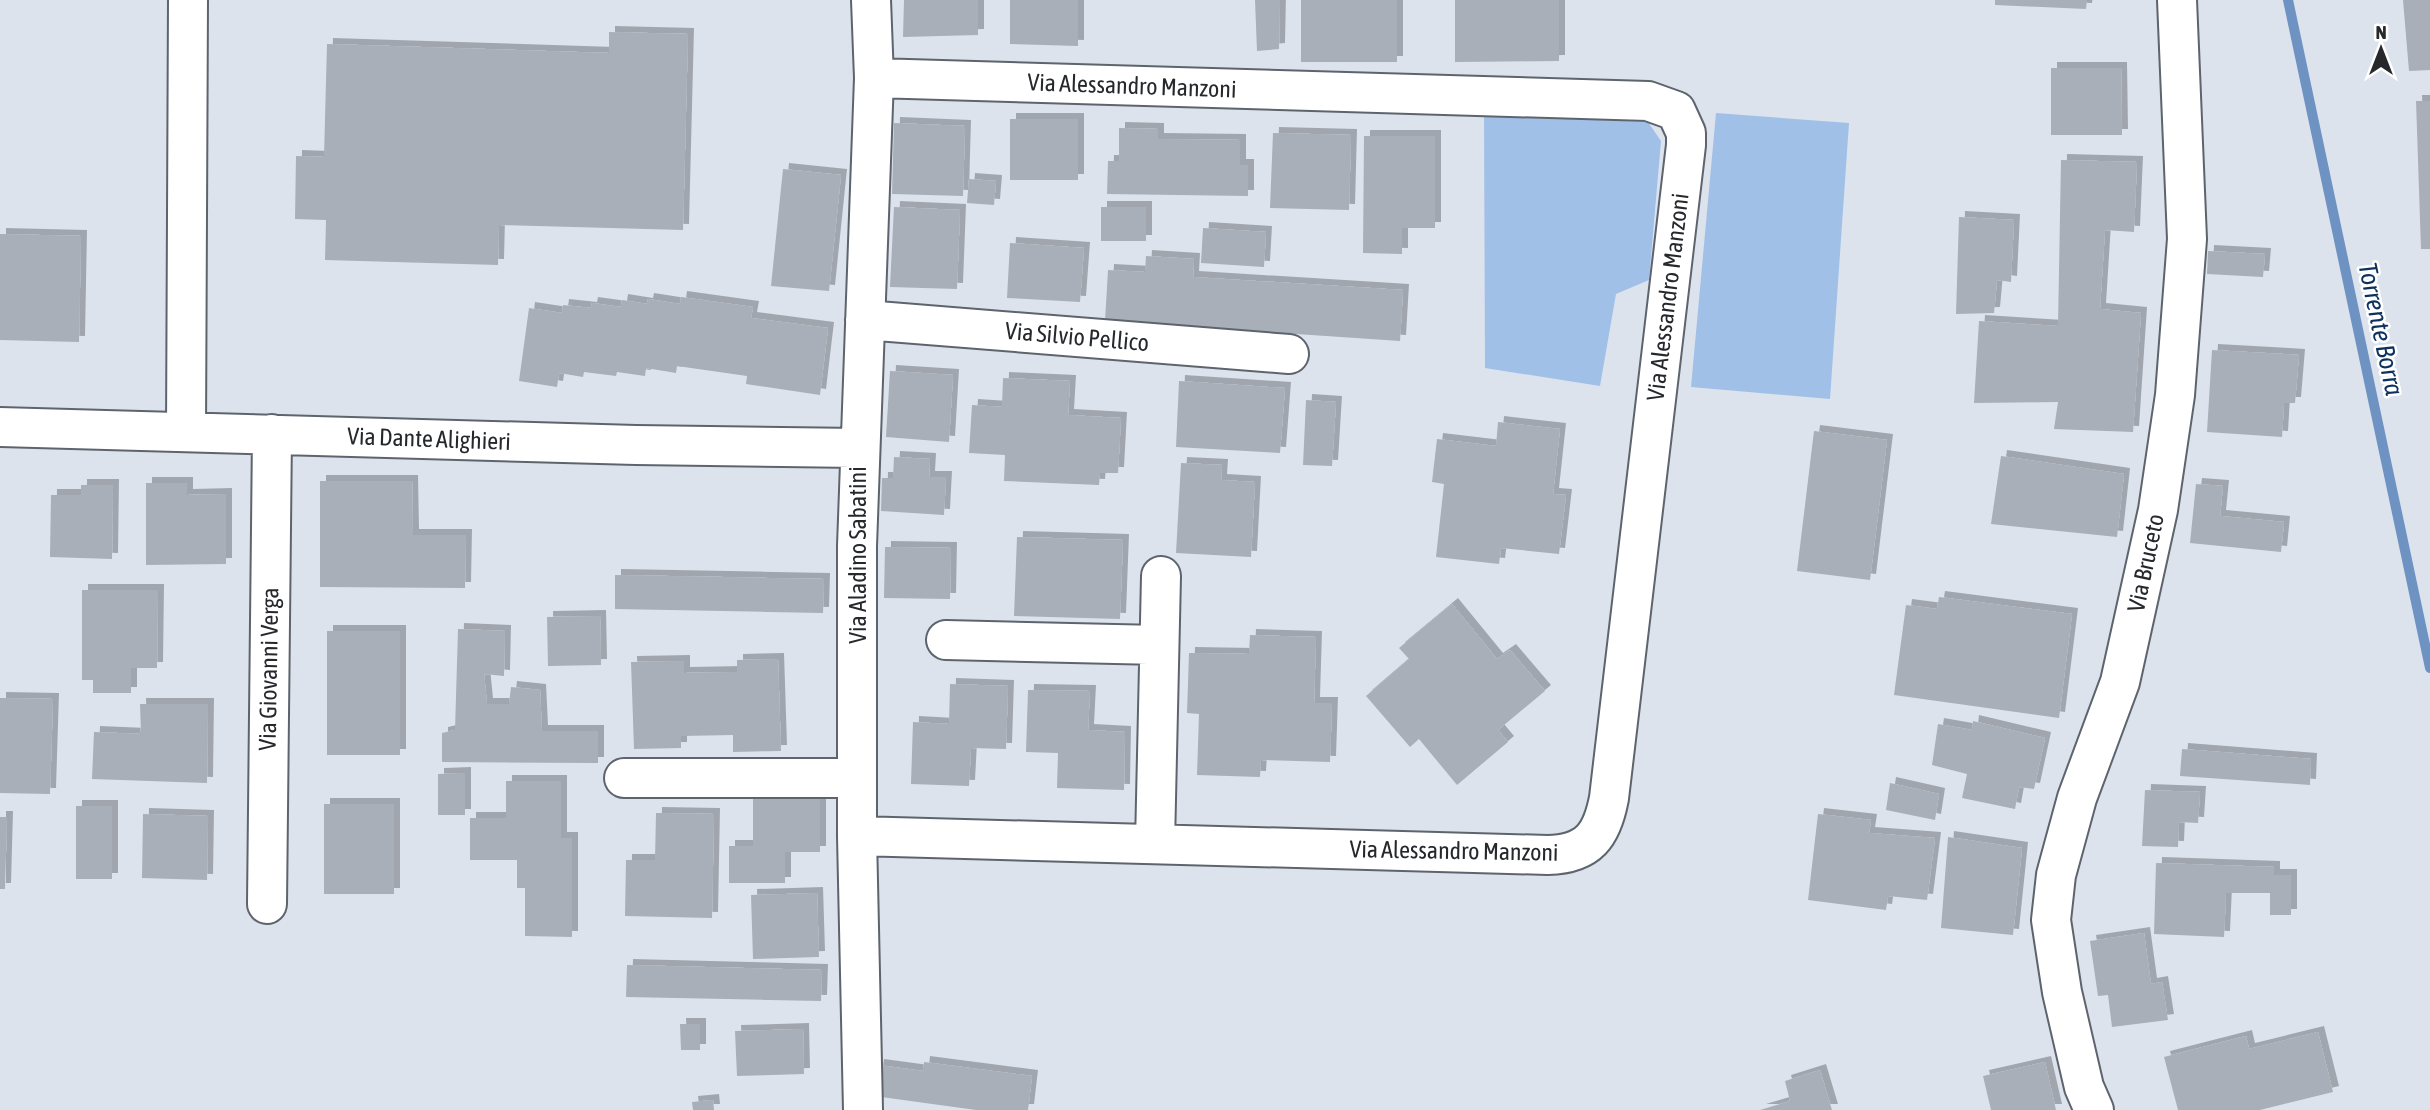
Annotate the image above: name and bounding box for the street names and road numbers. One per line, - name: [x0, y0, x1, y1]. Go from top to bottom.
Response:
- street label: Via Alessandro Manzoni: [1027, 68, 1237, 103]
- street label: Via Alessandro Manzoni: [1641, 192, 1694, 402]
- street label: Via Silvio Pellico: [1004, 317, 1150, 356]
- street label: Via Dante Alighieri: [347, 422, 511, 455]
- street label: Via Aladino Sabatini: [844, 466, 871, 644]
- street label: Via Bruceto: [2122, 511, 2169, 614]
- street label: Via Giovanni Verga: [254, 587, 283, 751]
- street label: Via Alessandro Manzoni: [1349, 835, 1559, 866]

